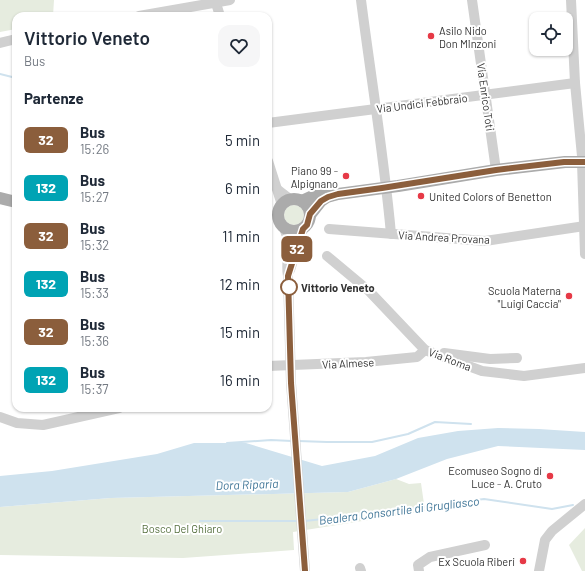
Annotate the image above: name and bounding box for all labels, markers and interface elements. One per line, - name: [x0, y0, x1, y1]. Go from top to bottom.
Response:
- map controls: [529, 12, 573, 56]
- button: locate: [529, 12, 573, 56]
- place label: Asilo Nido Don MInzoni: [439, 24, 496, 50]
- button: heart: [218, 25, 260, 67]
- text: Vittorio Veneto: [24, 26, 150, 49]
- marker: Asilo Nido Don MInzoni: [426, 31, 436, 41]
- text: Bus: [24, 53, 45, 69]
- street label: Via Enrico Toti: [475, 62, 497, 132]
- text: Partenze: [24, 89, 84, 107]
- street label: Via Undici Febbraio: [376, 91, 468, 115]
- text: Bus: [80, 123, 105, 141]
- text: 32: [38, 131, 54, 148]
- text: 5 min: [225, 131, 260, 149]
- text: 15:26: [80, 141, 109, 157]
- place label: Piano 99 - Alpignano: [291, 164, 338, 190]
- text: Bus: [80, 171, 105, 189]
- marker: Piano 99 - Alpignano: [341, 171, 351, 181]
- text: 132: [36, 179, 56, 196]
- text: 6 min: [225, 179, 260, 197]
- text: 15:27: [80, 189, 109, 205]
- place label: United Colors of Benetton: [429, 190, 552, 203]
- marker: United Colors of Benetton: [416, 191, 426, 201]
- text: Bus: [80, 219, 105, 237]
- text: 32: [38, 227, 54, 244]
- text: 11 min: [222, 227, 260, 245]
- street label: Via Andrea Provana: [398, 228, 490, 246]
- line badge: 32: [279, 236, 315, 262]
- text: 15:32: [80, 237, 109, 253]
- text: 32: [289, 240, 305, 257]
- text: Bus: [80, 267, 105, 285]
- text: 132: [36, 275, 56, 292]
- text: 12 min: [219, 275, 260, 293]
- marker: Vittorio Veneto: [280, 278, 298, 296]
- place label: Vittorio Veneto: [301, 281, 375, 294]
- place label: Scuola Materna "Luigi Caccia": [488, 284, 561, 310]
- text: 15:33: [80, 285, 109, 301]
- marker: Scuola Materna "Luigi Caccia": [564, 291, 574, 301]
- text: Bus: [80, 315, 105, 333]
- text: 32: [38, 323, 54, 340]
- text: 15 min: [220, 323, 260, 341]
- text: 15:36: [80, 333, 109, 349]
- street label: Via Roma: [427, 345, 473, 373]
- street label: Via Almese: [322, 355, 375, 371]
- text: Bus: [80, 363, 105, 381]
- text: 132: [36, 371, 56, 388]
- text: 16 min: [220, 371, 260, 389]
- text: 15:37: [80, 381, 108, 397]
- place label: Ecomuseo Sogno di Luce - A. Cruto: [448, 464, 542, 490]
- marker: Ecomuseo Sogno di Luce - A. Cruto: [545, 471, 555, 481]
- water label: Dora Riparia: [215, 476, 279, 492]
- water label: Bealera Consortile di Grugliasco: [318, 493, 480, 527]
- park label: Bosco Del Ghiaro: [142, 522, 222, 535]
- place label: Ex Scuola Riberi: [438, 555, 515, 568]
- marker: Ex Scuola Riberi: [518, 556, 528, 566]

